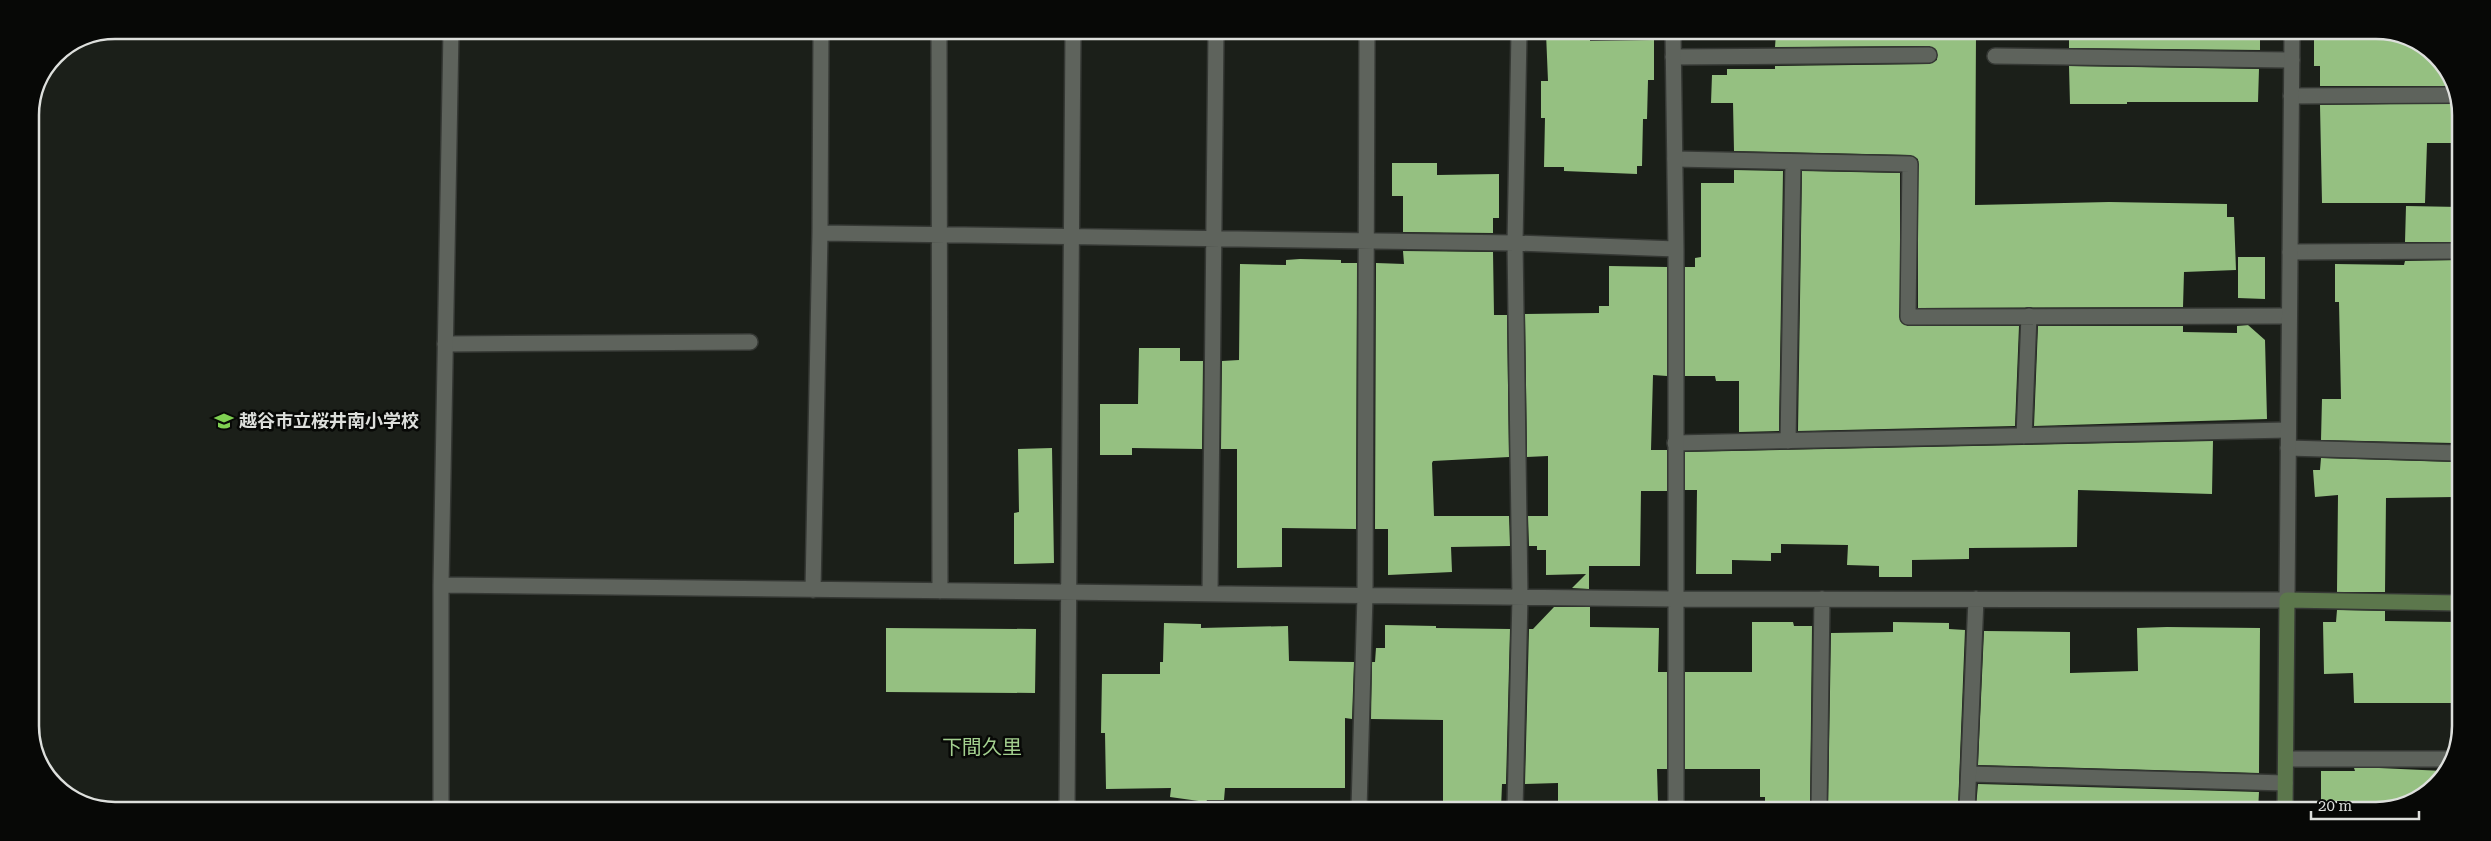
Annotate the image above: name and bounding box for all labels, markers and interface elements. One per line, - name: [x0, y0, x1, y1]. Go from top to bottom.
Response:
- school or university icon: 越谷市立桜井南小学校: [213, 410, 235, 432]
- place label: 越谷市立桜井南小学校: [239, 410, 419, 431]
- district label: 下間久里: [942, 735, 1022, 759]
- scale bar: [2311, 788, 2418, 820]
- text: 20 m: [2318, 797, 2353, 815]

